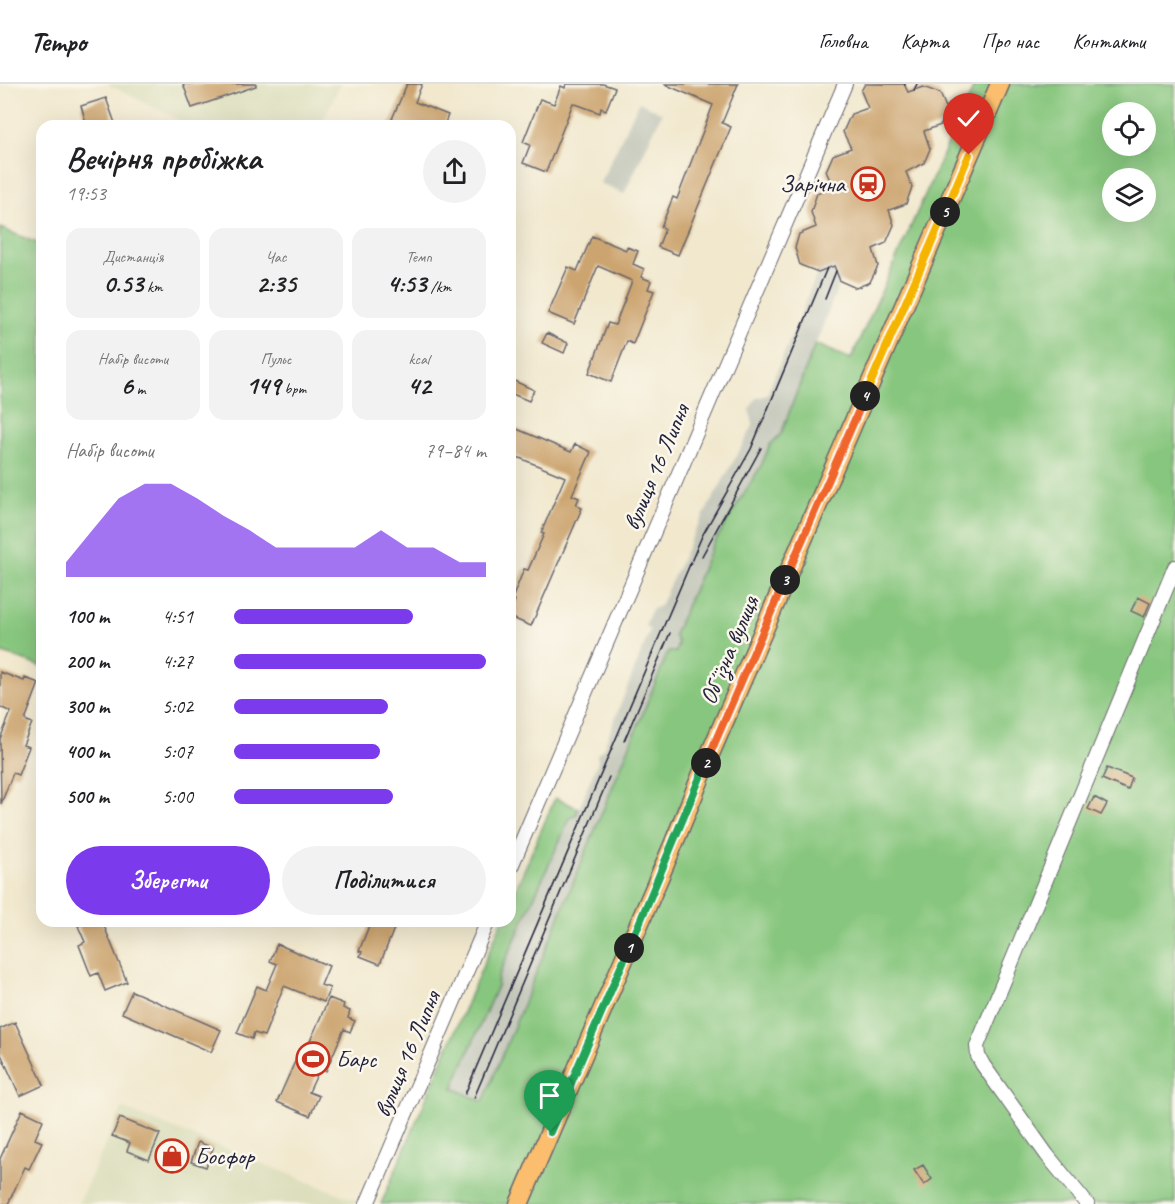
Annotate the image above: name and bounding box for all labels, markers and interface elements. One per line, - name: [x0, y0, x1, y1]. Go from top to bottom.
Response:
- text: Tempo: [30, 24, 86, 59]
- text: Головна: [819, 28, 868, 54]
- text: Карта: [901, 28, 949, 54]
- text: Про нас: [982, 28, 1039, 54]
- text: Контакти: [1072, 28, 1145, 54]
- pin: [943, 93, 994, 155]
- icon: check: [952, 102, 985, 135]
- map controls: [1102, 102, 1156, 222]
- button: locate: [1102, 102, 1156, 156]
- text: Вечірня пробіжка: [66, 137, 261, 179]
- button: share: [423, 140, 486, 203]
- station icon: Зарічна: [850, 166, 886, 202]
- button: layers: [1102, 168, 1156, 222]
- place label: Зарічна: [780, 169, 847, 199]
- text: 19:53: [66, 181, 106, 206]
- pin: 5: [930, 197, 960, 227]
- text: 5: [942, 202, 948, 222]
- text: Дистанція: [102, 247, 164, 267]
- text: Час: [265, 247, 287, 267]
- text: Темп: [406, 247, 432, 267]
- text: 0.53: [103, 267, 143, 300]
- text: 2:35: [256, 267, 296, 300]
- text: 4:53: [387, 267, 427, 300]
- text: km: [143, 277, 163, 297]
- text: /km: [427, 277, 451, 297]
- text: Набір висоти: [98, 349, 168, 369]
- text: Пульс: [261, 349, 291, 369]
- text: kcal: [408, 349, 430, 369]
- text: 6: [120, 369, 133, 402]
- text: 149: [246, 369, 280, 402]
- text: 42: [407, 369, 431, 402]
- text: m: [133, 379, 146, 399]
- text: bpm: [280, 379, 306, 399]
- pin: 4: [850, 381, 880, 411]
- text: 4: [861, 386, 869, 406]
- street label: вулиця 16 Липня: [616, 398, 697, 534]
- text: Набір висоти: [66, 438, 153, 463]
- text: 79–84 m: [425, 438, 486, 463]
- pin: 3: [770, 565, 800, 595]
- text: 3: [781, 570, 789, 590]
- street label: Обʼїзна вулиця: [693, 590, 767, 709]
- text: 100 m: [66, 604, 109, 629]
- text: 4:51: [162, 604, 193, 629]
- text: 200 m: [66, 649, 109, 674]
- text: 4:27: [162, 649, 193, 674]
- text: 300 m: [66, 694, 109, 719]
- text: 5:02: [162, 694, 193, 719]
- text: 400 m: [66, 739, 109, 764]
- text: 5:07: [162, 739, 193, 764]
- pin: 2: [691, 748, 721, 778]
- text: 2: [702, 753, 710, 773]
- text: 500 m: [66, 784, 109, 809]
- text: 5:00: [162, 784, 193, 809]
- button: Зберегти: [66, 846, 270, 915]
- button: Поділитися: [282, 846, 486, 915]
- pin: 1: [614, 933, 644, 963]
- text: 1: [625, 938, 633, 958]
- street label: вулиця 16 Липня: [367, 985, 448, 1121]
- sports icon: Барс: [295, 1041, 331, 1077]
- place label: Барс: [336, 1044, 378, 1074]
- pin: [524, 1070, 575, 1132]
- icon: arrive: [533, 1079, 566, 1112]
- shop icon: Босфор: [154, 1138, 190, 1174]
- place label: Босфор: [195, 1141, 256, 1171]

